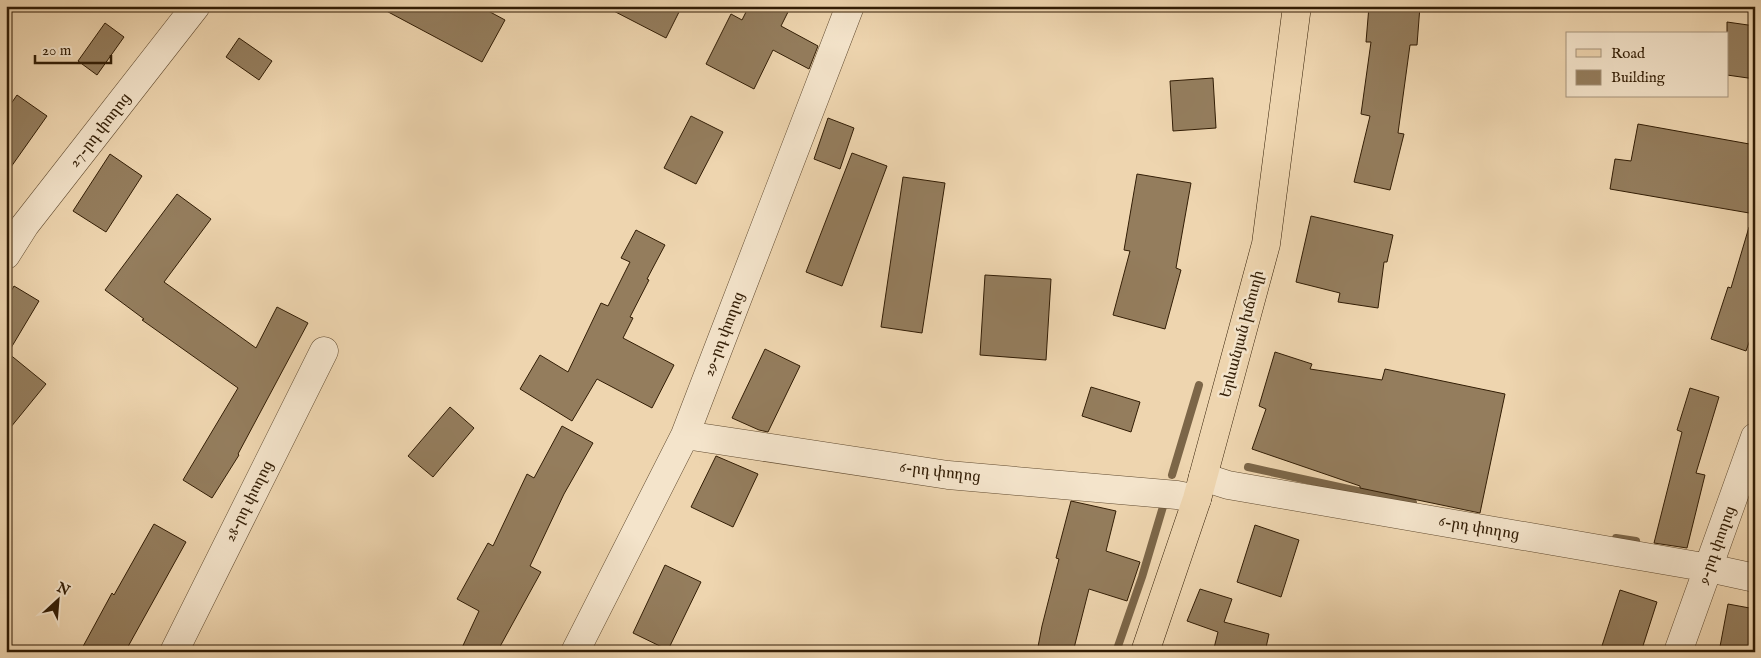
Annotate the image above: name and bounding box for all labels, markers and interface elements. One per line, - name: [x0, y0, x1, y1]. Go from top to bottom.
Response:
- scale bar: [35, 32, 111, 64]
- legend: [1566, 32, 1728, 98]
- text: 20 m: [42, 41, 72, 60]
- text: Road: [1611, 44, 1646, 63]
- text: Building: [1611, 68, 1666, 87]
- street label: 27-րդ փողոց: [65, 89, 135, 171]
- street label: Երևանյան խճուղի: [1216, 268, 1268, 400]
- street label: 29-րդ փողոց: [699, 289, 749, 379]
- street label: 28-րդ փողոց: [220, 457, 278, 545]
- street label: 6-րդ փողոց: [898, 458, 982, 486]
- street label: 9-րդ փողոց: [1694, 503, 1740, 588]
- street label: 6-րդ փողոց: [1437, 512, 1521, 544]
- north arrow: [32, 576, 82, 626]
- text: N: [53, 578, 73, 600]

